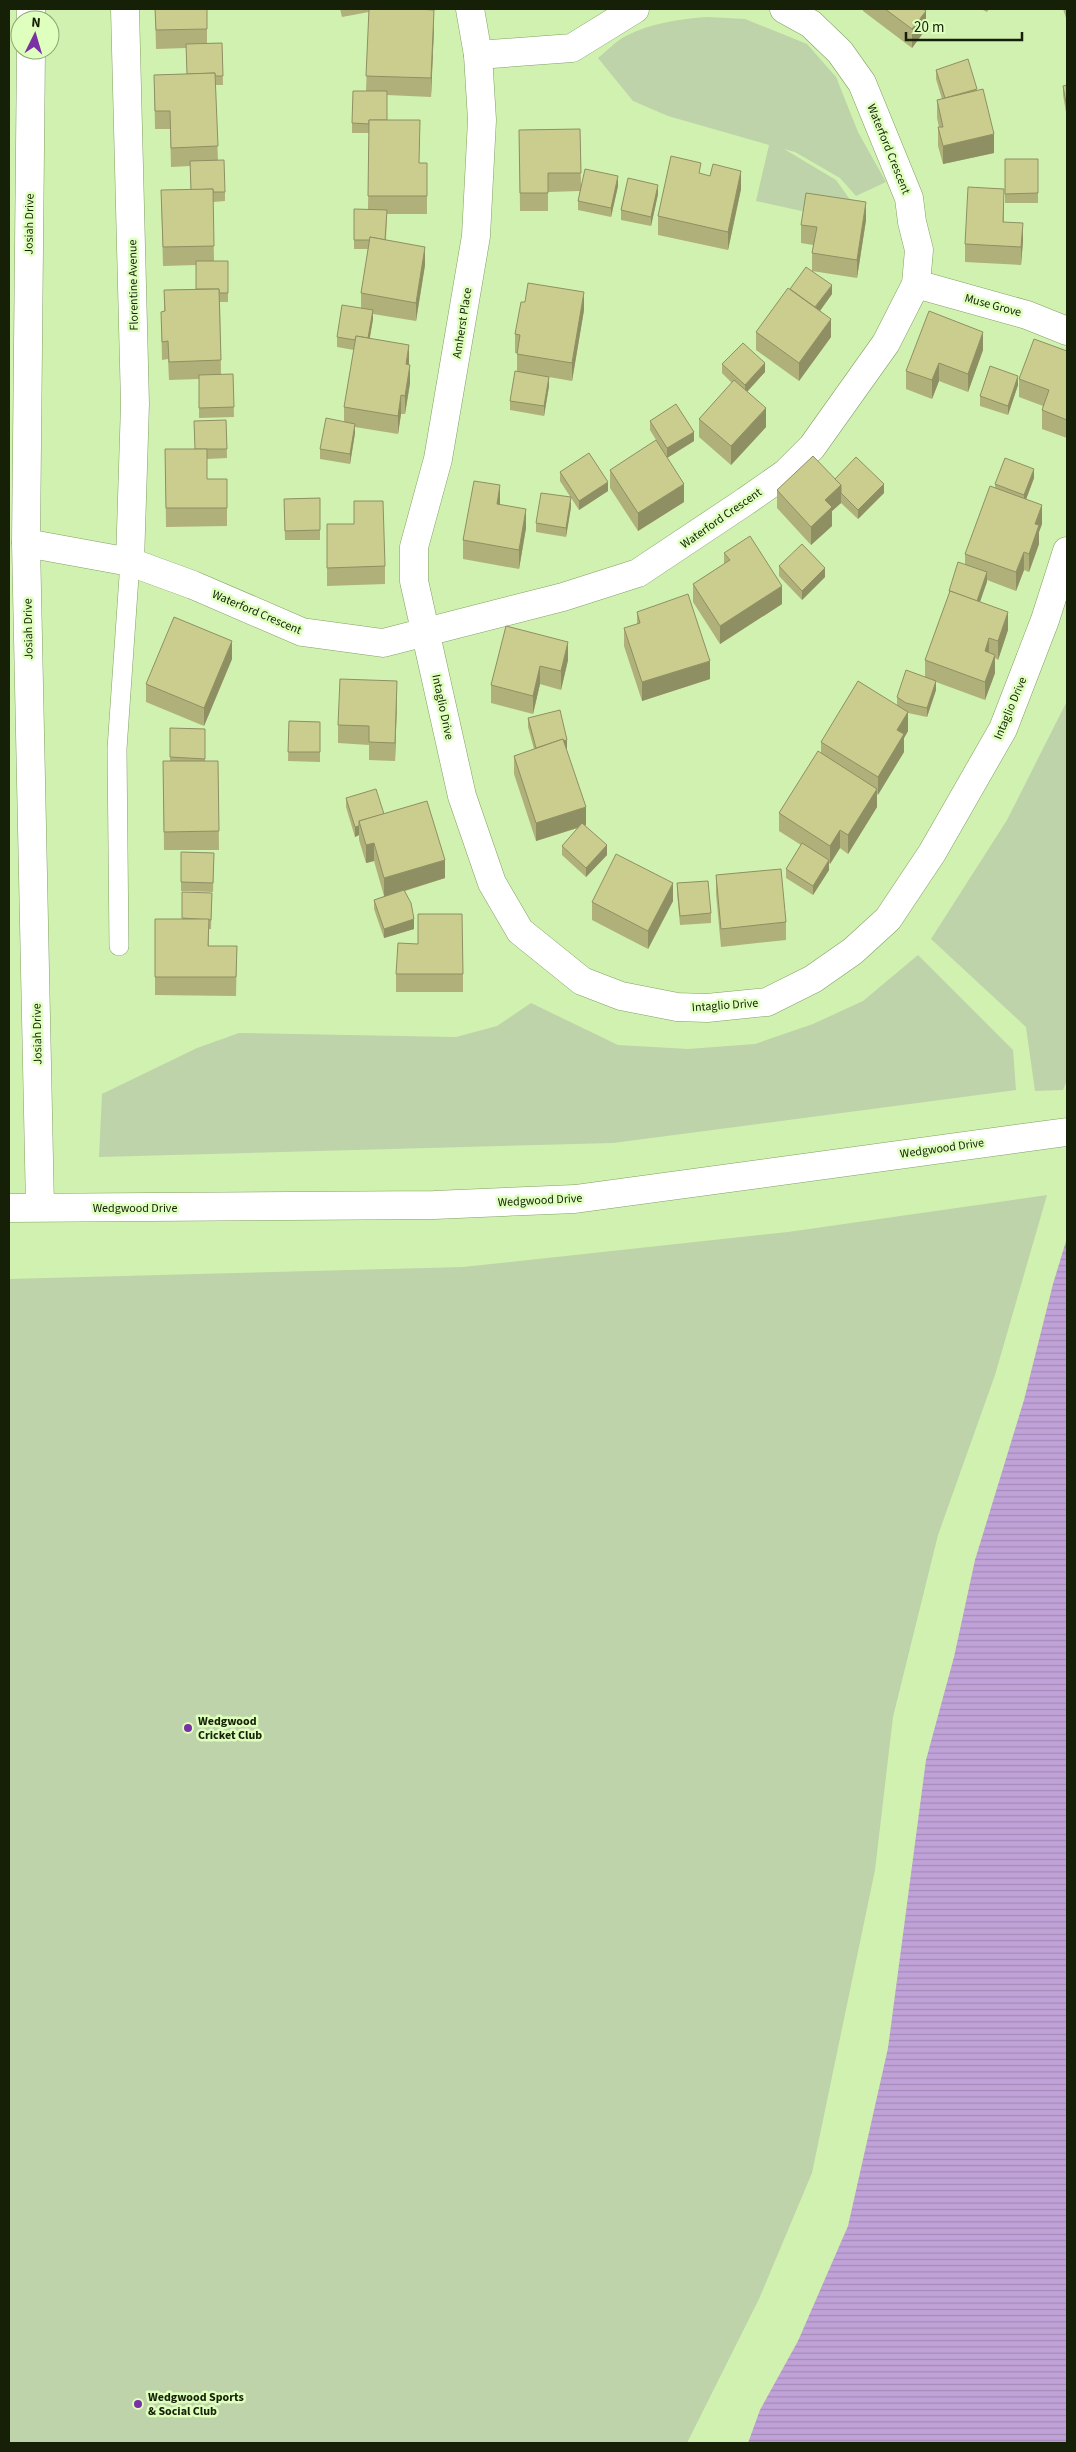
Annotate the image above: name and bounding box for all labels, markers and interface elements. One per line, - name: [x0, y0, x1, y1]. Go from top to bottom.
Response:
- north arrow: [10, 10, 60, 60]
- scale bar: [906, 10, 1022, 42]
- text: N: [31, 13, 42, 33]
- text: 20 m: [914, 17, 944, 38]
- street label: Waterford Crescent: [863, 102, 914, 197]
- street label: Josiah Drive: [20, 193, 39, 255]
- street label: Florentine Avenue: [124, 239, 143, 331]
- street label: Amherst Place: [449, 286, 476, 360]
- street label: Muse Grove: [963, 290, 1023, 321]
- street label: Waterford Crescent: [677, 484, 765, 553]
- street label: Waterford Crescent: [209, 586, 304, 639]
- street label: Josiah Drive: [19, 598, 38, 660]
- street label: Intaglio Drive: [427, 673, 458, 741]
- street label: Intaglio Drive: [990, 674, 1031, 742]
- street label: Intaglio Drive: [691, 995, 759, 1016]
- street label: Josiah Drive: [28, 1003, 47, 1065]
- street label: Wedgwood Drive: [899, 1134, 985, 1163]
- street label: Wedgwood Drive: [497, 1190, 583, 1211]
- street label: Wedgwood Drive: [93, 1200, 177, 1217]
- place label: Wedgwood Cricket Club: [198, 1713, 262, 1744]
- marker: Wedgwood Cricket Club: [182, 1722, 194, 1734]
- place label: Wedgwood Sports & Social Club: [148, 2389, 244, 2420]
- marker: Wedgwood Sports & Social Club: [132, 2398, 144, 2410]

